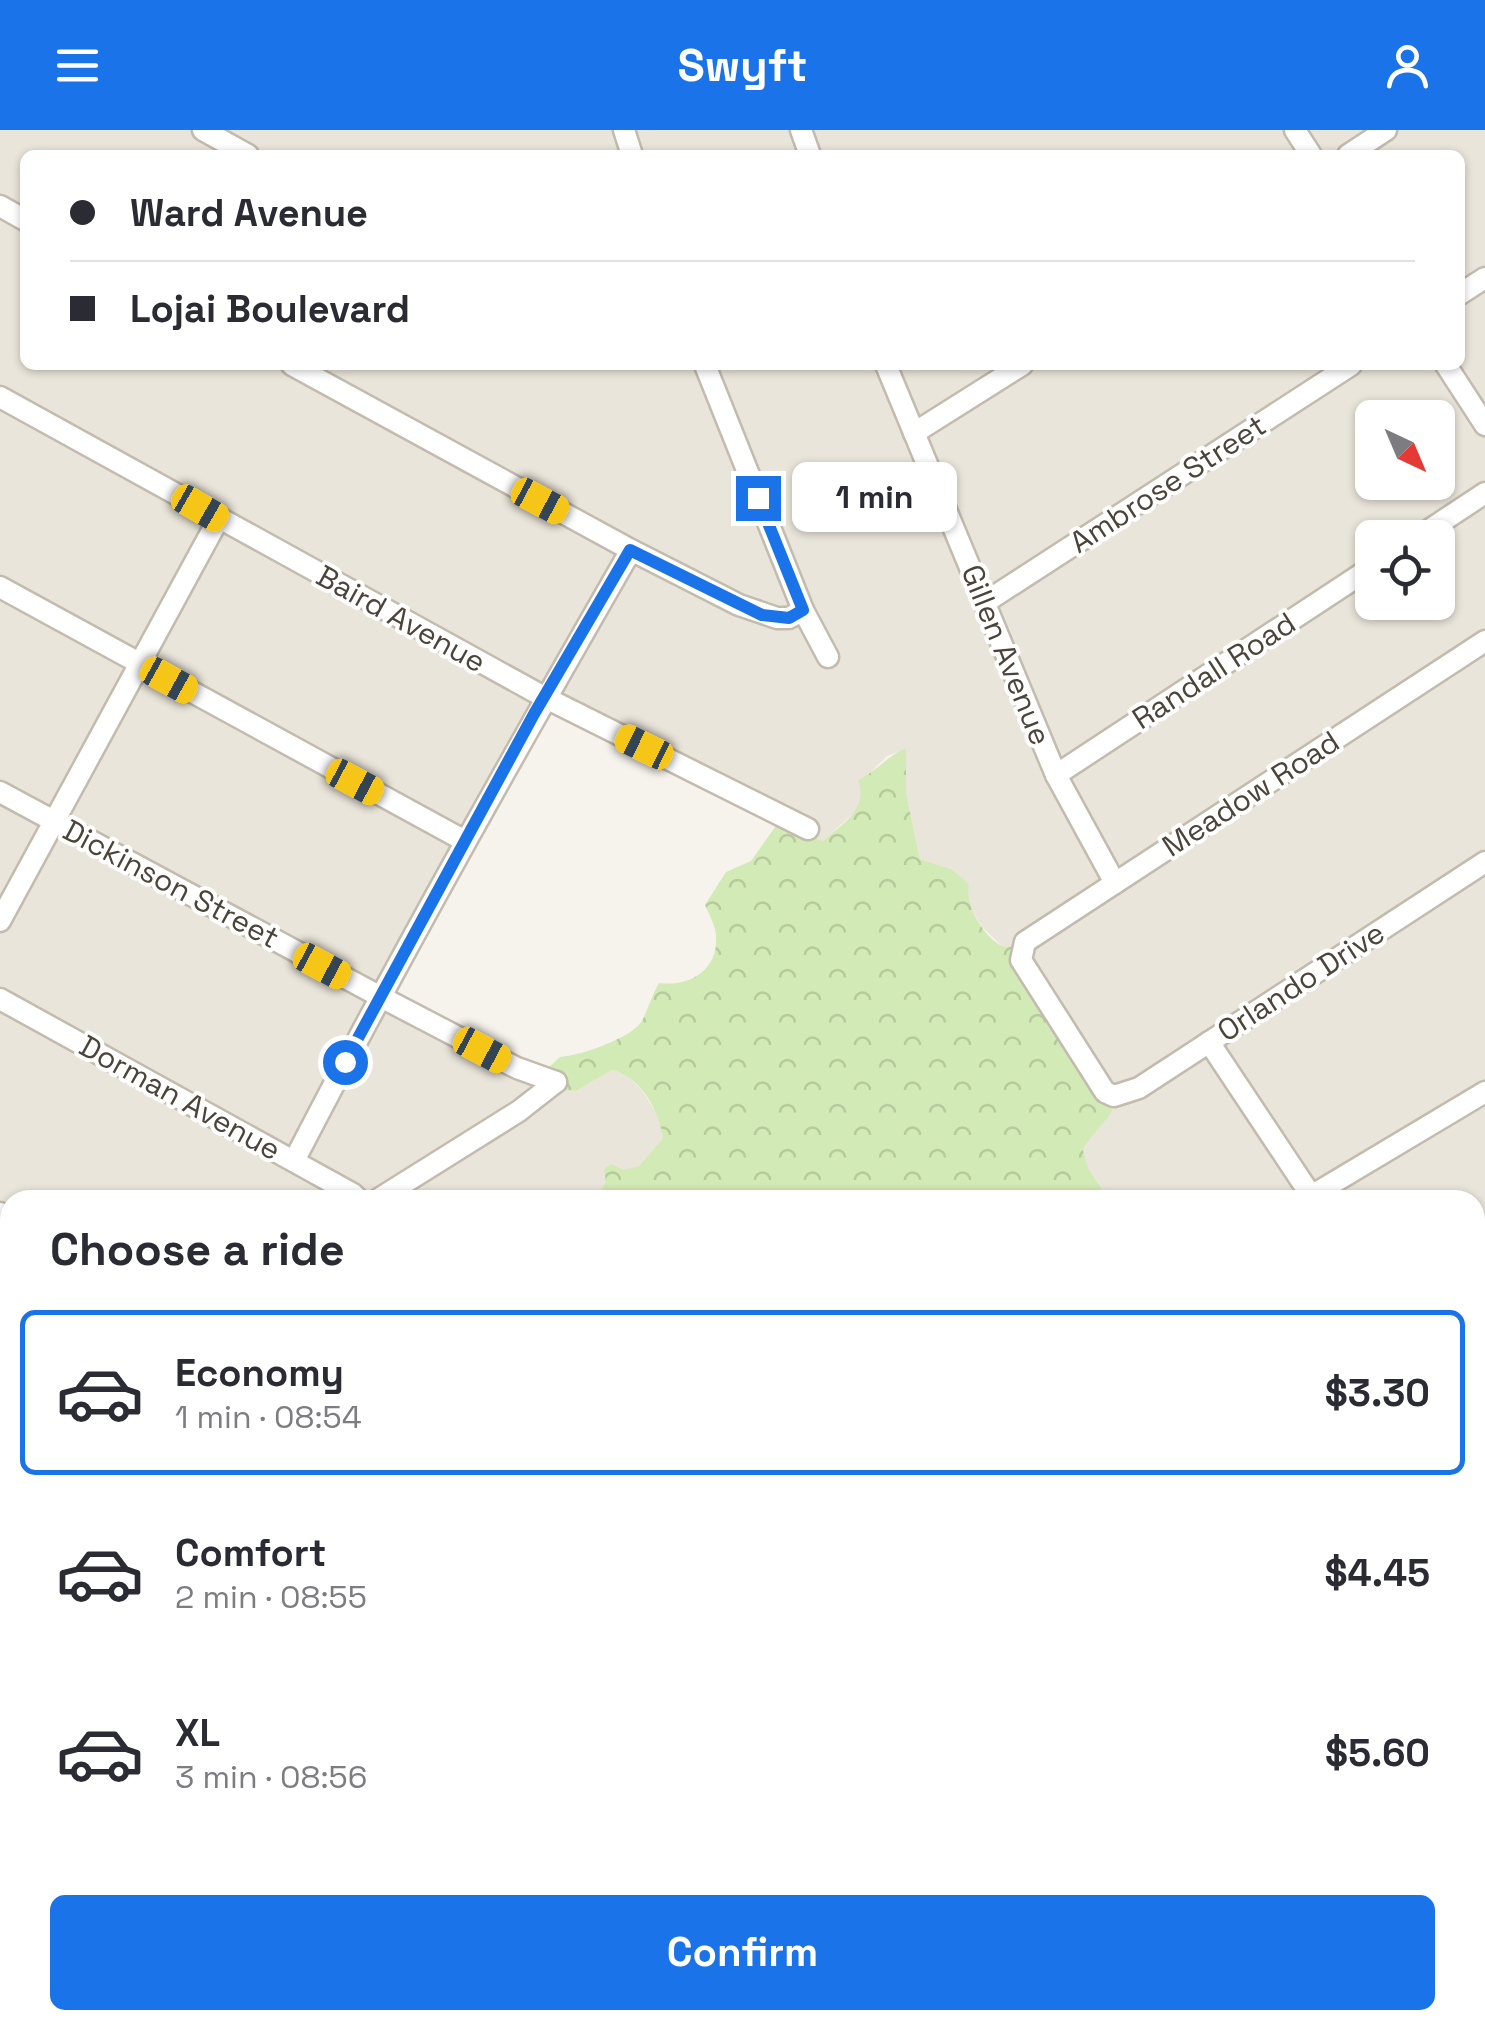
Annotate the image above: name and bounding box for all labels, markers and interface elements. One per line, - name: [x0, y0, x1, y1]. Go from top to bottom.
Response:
- text: Swyft: [678, 37, 807, 94]
- icon: menu: [50, 38, 105, 93]
- icon: person: [1380, 38, 1435, 93]
- text: Ward Avenue: [130, 189, 368, 237]
- text: Lojai Boulevard: [130, 285, 410, 333]
- north arrow: [1355, 400, 1455, 500]
- map controls: [1355, 400, 1455, 620]
- street label: Ambrose Street: [1062, 406, 1273, 562]
- callout: 1 min: [793, 463, 958, 533]
- car: [506, 474, 574, 528]
- route end: [736, 476, 781, 521]
- text: 1 min: [835, 477, 914, 517]
- car: [167, 480, 233, 536]
- button: locate: [1355, 520, 1455, 620]
- street label: Baird Avenue: [310, 556, 493, 681]
- street label: Gillen Avenue: [953, 559, 1060, 751]
- street label: Randall Road: [1125, 603, 1303, 738]
- car: [135, 652, 203, 708]
- car: [610, 720, 678, 774]
- street label: Meadow Road: [1155, 722, 1347, 865]
- car: [321, 755, 389, 809]
- street label: Dickinson Street: [56, 810, 286, 957]
- street label: Orlando Drive: [1210, 913, 1392, 1050]
- car: [288, 939, 356, 993]
- car: [448, 1023, 516, 1077]
- street label: Dorman Avenue: [73, 1026, 288, 1169]
- route start: [323, 1040, 368, 1085]
- text: Choose a ride: [50, 1221, 345, 1278]
- icon: car: [55, 1348, 145, 1438]
- text: Economy: [175, 1349, 344, 1397]
- text: $3.30: [1325, 1369, 1430, 1417]
- text: 1 min · 08:54: [175, 1397, 362, 1437]
- icon: car: [55, 1528, 145, 1618]
- text: Comfort: [175, 1529, 326, 1577]
- text: $4.45: [1325, 1549, 1430, 1597]
- text: 2 min · 08:55: [175, 1577, 367, 1617]
- icon: car: [55, 1708, 145, 1798]
- text: XL: [175, 1709, 220, 1757]
- text: $5.60: [1325, 1729, 1430, 1777]
- text: 3 min · 08:56: [175, 1757, 367, 1797]
- button: Confirm: [50, 1895, 1435, 2010]

